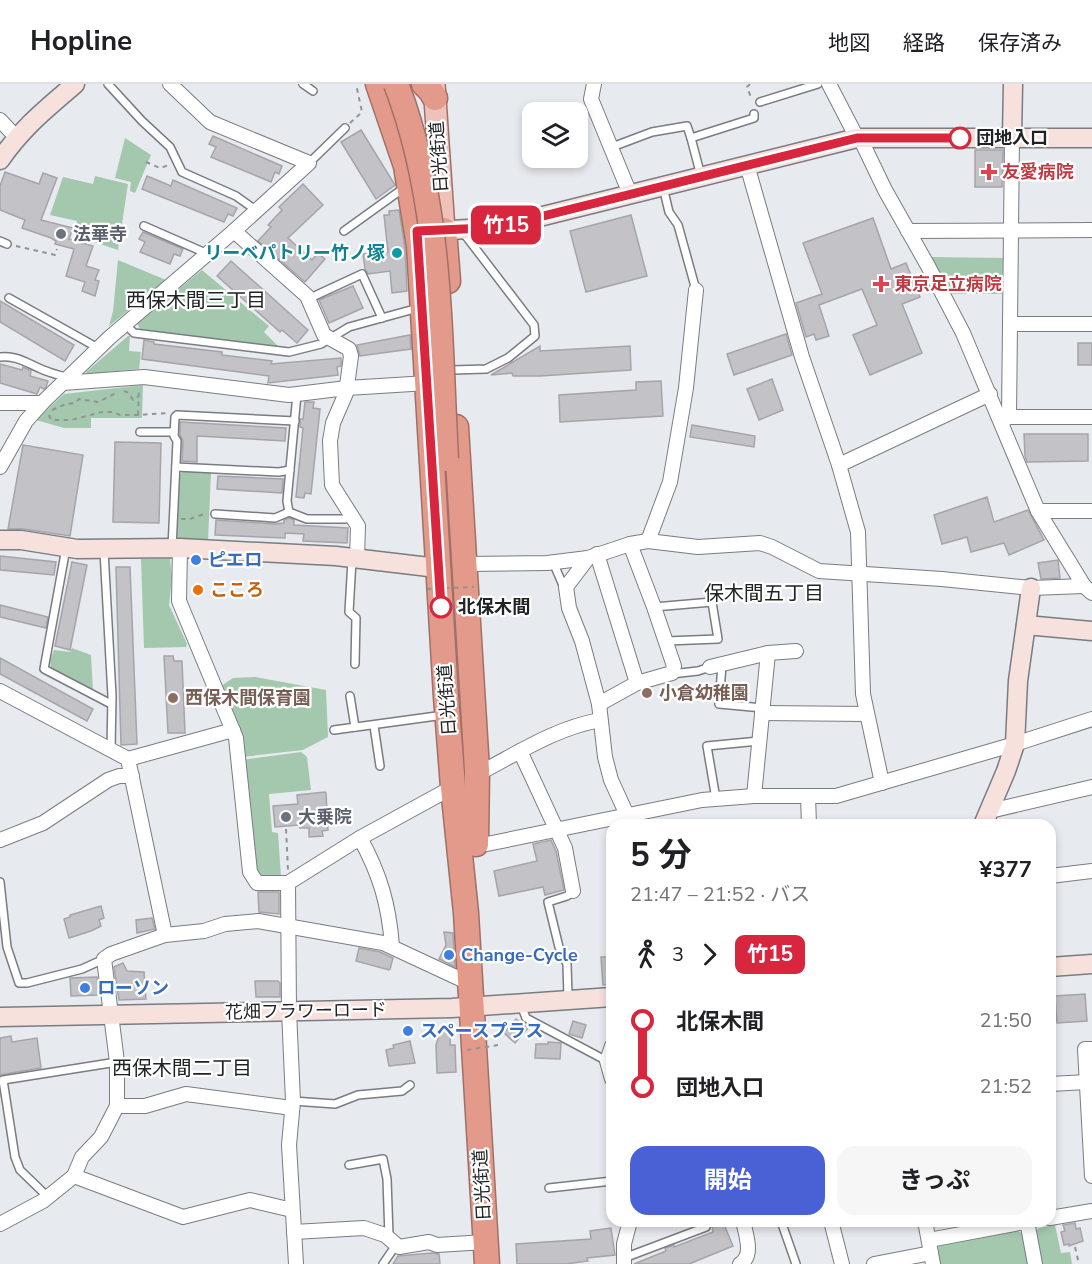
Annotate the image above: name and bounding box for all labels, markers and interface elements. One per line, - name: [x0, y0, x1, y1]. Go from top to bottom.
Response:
- text: Hopline: [30, 22, 132, 60]
- text: 地図: [828, 29, 870, 57]
- text: 経路: [903, 29, 945, 57]
- text: 保存済み: [978, 29, 1062, 57]
- map controls: [522, 102, 588, 168]
- button: layers: [522, 102, 588, 168]
- street label: 日光街道: [425, 120, 453, 194]
- place label: 団地入口: [976, 126, 1048, 150]
- marker: 団地入口: [949, 127, 971, 149]
- place label: 友愛病院: [1002, 160, 1074, 184]
- marker: 友愛病院: [980, 163, 998, 181]
- line badge: 竹15: [472, 206, 540, 244]
- text: 竹15: [483, 211, 529, 239]
- place label: 法華寺: [73, 222, 127, 246]
- marker: 法華寺: [54, 227, 68, 241]
- place label: リーベパトリー竹ノ塚: [204, 241, 385, 265]
- marker: リーベパトリー竹ノ塚: [390, 246, 404, 260]
- place label: 東京足立病院: [894, 272, 1002, 296]
- marker: 東京足立病院: [872, 275, 890, 293]
- district label: 西保木間三丁目: [126, 287, 266, 314]
- place label: ピエロ: [208, 548, 262, 572]
- marker: ピエロ: [189, 553, 203, 567]
- place label: こころ: [210, 578, 264, 602]
- district label: 保木間五丁目: [704, 580, 824, 607]
- marker: こころ: [191, 583, 205, 597]
- place label: 北保木間: [458, 595, 530, 619]
- marker: 北保木間: [430, 596, 452, 618]
- street label: 日光街道: [433, 663, 461, 737]
- place label: 小倉幼稚園: [659, 681, 749, 705]
- place label: 西保木間保育園: [185, 686, 311, 710]
- marker: 小倉幼稚園: [640, 686, 654, 700]
- marker: 西保木間保育園: [166, 691, 180, 705]
- place label: 大乗院: [298, 805, 352, 829]
- marker: 大乗院: [279, 810, 293, 824]
- text: 5 分: [630, 833, 692, 878]
- text: ¥377: [979, 855, 1032, 885]
- text: 21:47 – 21:52 · バス: [630, 881, 810, 908]
- icon: walk: [630, 938, 663, 971]
- icon: forward: [693, 938, 726, 971]
- text: 竹15: [747, 940, 793, 968]
- text: 3: [672, 941, 684, 968]
- place label: Change-Cycle: [461, 943, 578, 967]
- marker: Change-Cycle: [442, 948, 456, 962]
- place label: ローソン: [97, 976, 169, 1000]
- marker: ローソン: [78, 981, 92, 995]
- street label: 花畑フラワーロード: [225, 998, 387, 1024]
- text: 北保木間: [676, 1007, 764, 1037]
- text: 21:50: [979, 1007, 1032, 1034]
- place label: スペースプラス: [420, 1019, 543, 1043]
- marker: スペースプラス: [401, 1024, 415, 1038]
- district label: 西保木間二丁目: [112, 1055, 252, 1082]
- text: 団地入口: [676, 1073, 764, 1103]
- text: 21:52: [979, 1073, 1032, 1100]
- button: 開始: [630, 1146, 825, 1215]
- button: きっぷ: [837, 1146, 1032, 1215]
- street label: 日光街道: [468, 1148, 496, 1222]

